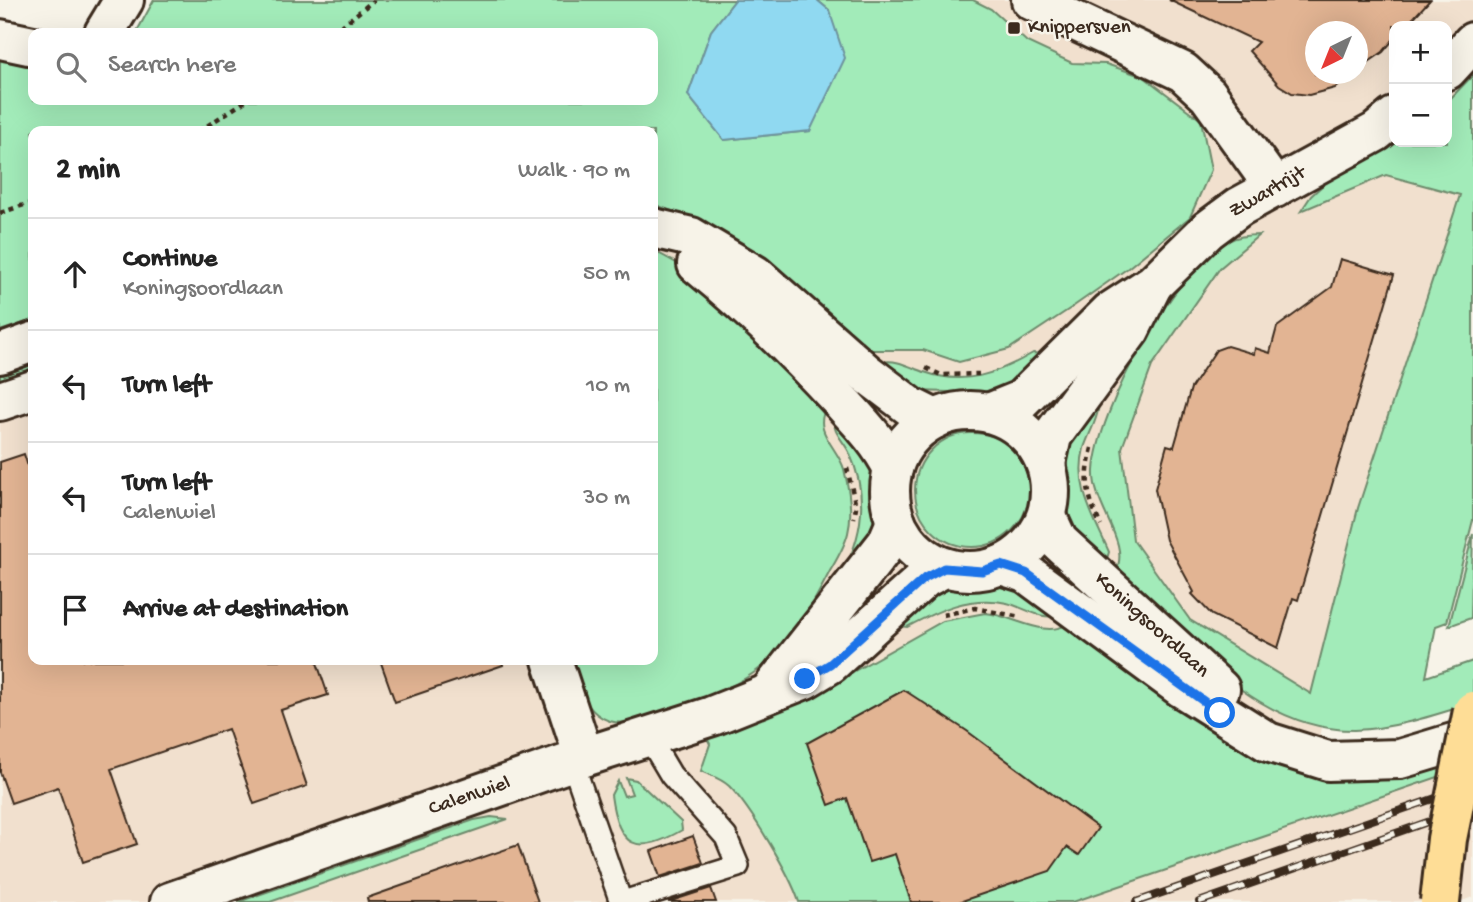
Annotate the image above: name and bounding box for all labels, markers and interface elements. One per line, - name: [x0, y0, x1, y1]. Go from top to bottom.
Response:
- place label: Knippersven: [1028, 16, 1131, 41]
- marker: Knippersven: [1006, 20, 1022, 36]
- north arrow: [1305, 21, 1368, 84]
- map controls: [1389, 21, 1452, 147]
- button: +: [1389, 21, 1452, 84]
- search box: [28, 28, 658, 105]
- icon: search: [52, 48, 90, 86]
- text: Search here: [108, 51, 236, 82]
- button: −: [1389, 84, 1452, 147]
- text: 2 min: [56, 154, 120, 189]
- text: Walk · 90 m: [518, 158, 630, 185]
- street label: Zwartrijt: [1225, 160, 1313, 225]
- text: Continue: [123, 245, 217, 276]
- icon: ahead: [56, 255, 94, 293]
- text: 50 m: [583, 261, 630, 288]
- text: Koningsoordlaan: [123, 276, 283, 303]
- icon: left: [56, 367, 94, 405]
- text: Turn left: [123, 371, 211, 402]
- text: 10 m: [586, 373, 630, 400]
- text: Turn left: [123, 469, 211, 500]
- icon: left: [56, 479, 94, 517]
- text: 30 m: [583, 485, 630, 512]
- text: Calenwiel: [123, 500, 216, 527]
- street label: Koningsoordlaan: [1088, 568, 1214, 684]
- icon: arrive: [56, 591, 94, 629]
- text: Arrive at destination: [123, 595, 348, 626]
- route end: [789, 663, 820, 694]
- route start: [1204, 697, 1235, 728]
- street label: Calenwiel: [426, 771, 514, 823]

